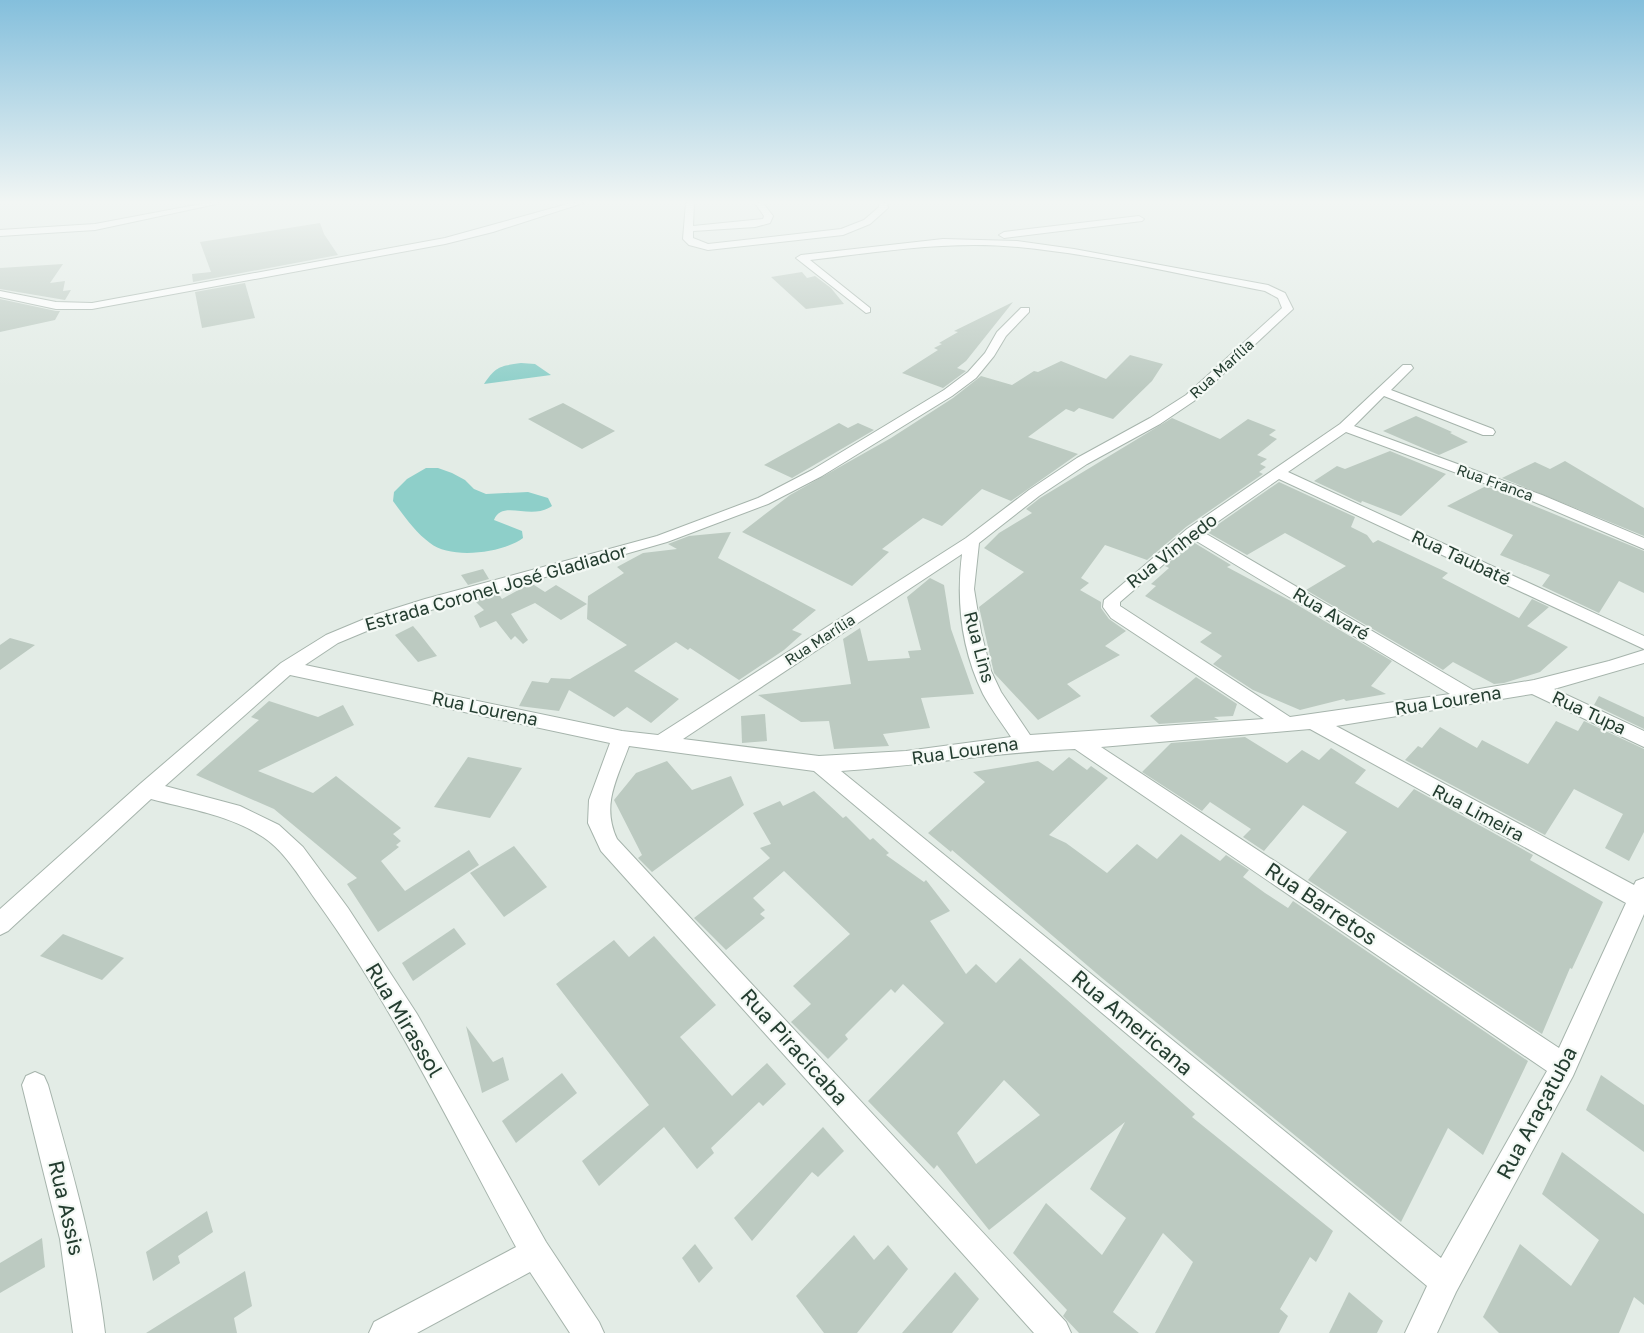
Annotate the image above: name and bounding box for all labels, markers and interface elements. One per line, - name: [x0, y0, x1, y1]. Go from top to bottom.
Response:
- street label: Rua Marília: [1186, 335, 1257, 402]
- street label: Rua Franca: [1455, 460, 1536, 504]
- street label: Rua Vinhedo: [1122, 508, 1221, 592]
- street label: Rua Taubaté: [1408, 525, 1514, 590]
- street label: Estrada Coronel José Gladiador: [362, 539, 629, 635]
- street label: Rua Avaré: [1289, 582, 1374, 645]
- street label: Rua Lins: [960, 609, 1000, 685]
- street label: Rua Marília: [781, 610, 858, 669]
- street label: Rua Lourena: [1393, 681, 1503, 719]
- street label: Rua Tupa: [1549, 685, 1630, 739]
- street label: Rua Lourena: [430, 686, 540, 730]
- street label: Rua Lourena: [910, 732, 1020, 768]
- street label: Rua Limeira: [1429, 779, 1528, 845]
- street label: Rua Barretos: [1260, 856, 1383, 950]
- street label: Rua Mirassol: [361, 958, 449, 1081]
- street label: Rua Americana: [1067, 964, 1199, 1081]
- street label: Rua Piracicaba: [736, 983, 854, 1110]
- street label: Rua Araçatuba: [1490, 1042, 1582, 1183]
- street label: Rua Assis: [43, 1158, 91, 1258]

